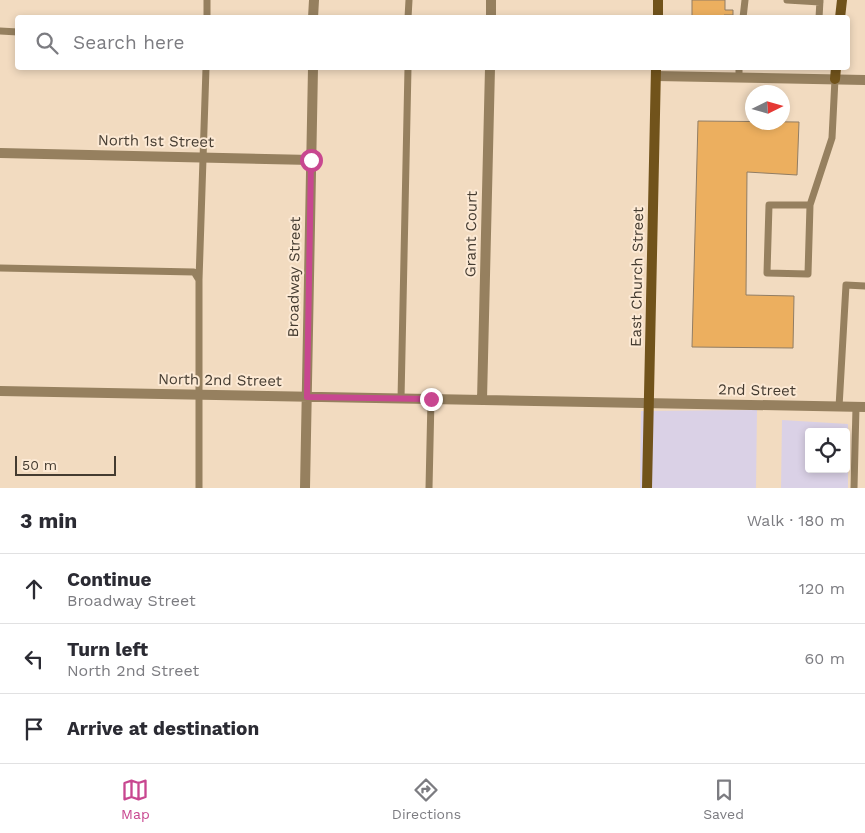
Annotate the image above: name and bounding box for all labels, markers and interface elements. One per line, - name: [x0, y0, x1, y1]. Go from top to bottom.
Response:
- search box: [15, 15, 850, 70]
- icon: search: [33, 29, 61, 57]
- text: Search here: [73, 31, 184, 54]
- north arrow: [745, 85, 790, 130]
- street label: North 1st Street: [98, 131, 215, 151]
- route start: [300, 149, 323, 172]
- street label: Grant Court: [461, 190, 481, 277]
- street label: East Church Street: [627, 206, 647, 347]
- street label: Broadway Street: [284, 216, 304, 337]
- street label: North 2nd Street: [158, 370, 283, 390]
- street label: 2nd Street: [718, 380, 797, 400]
- route end: [420, 388, 443, 411]
- map controls: [805, 428, 850, 473]
- button: locate: [805, 428, 850, 473]
- scale bar: [15, 453, 116, 476]
- text: 50 m: [22, 457, 57, 473]
- text: 3 min: [20, 508, 77, 533]
- text: Walk · 180 m: [747, 511, 845, 530]
- text: Continue: [67, 568, 151, 591]
- icon: ahead: [20, 575, 48, 603]
- text: 120 m: [799, 579, 845, 598]
- text: Broadway Street: [67, 591, 196, 610]
- text: Turn left: [67, 638, 148, 661]
- icon: left: [20, 645, 48, 673]
- text: 60 m: [805, 649, 845, 668]
- text: North 2nd Street: [67, 661, 199, 680]
- icon: arrive: [20, 715, 48, 743]
- text: Arrive at destination: [67, 717, 259, 740]
- tab: Map: [121, 776, 150, 822]
- tab: Directions: [392, 776, 461, 822]
- tab: Saved: [703, 776, 744, 822]

